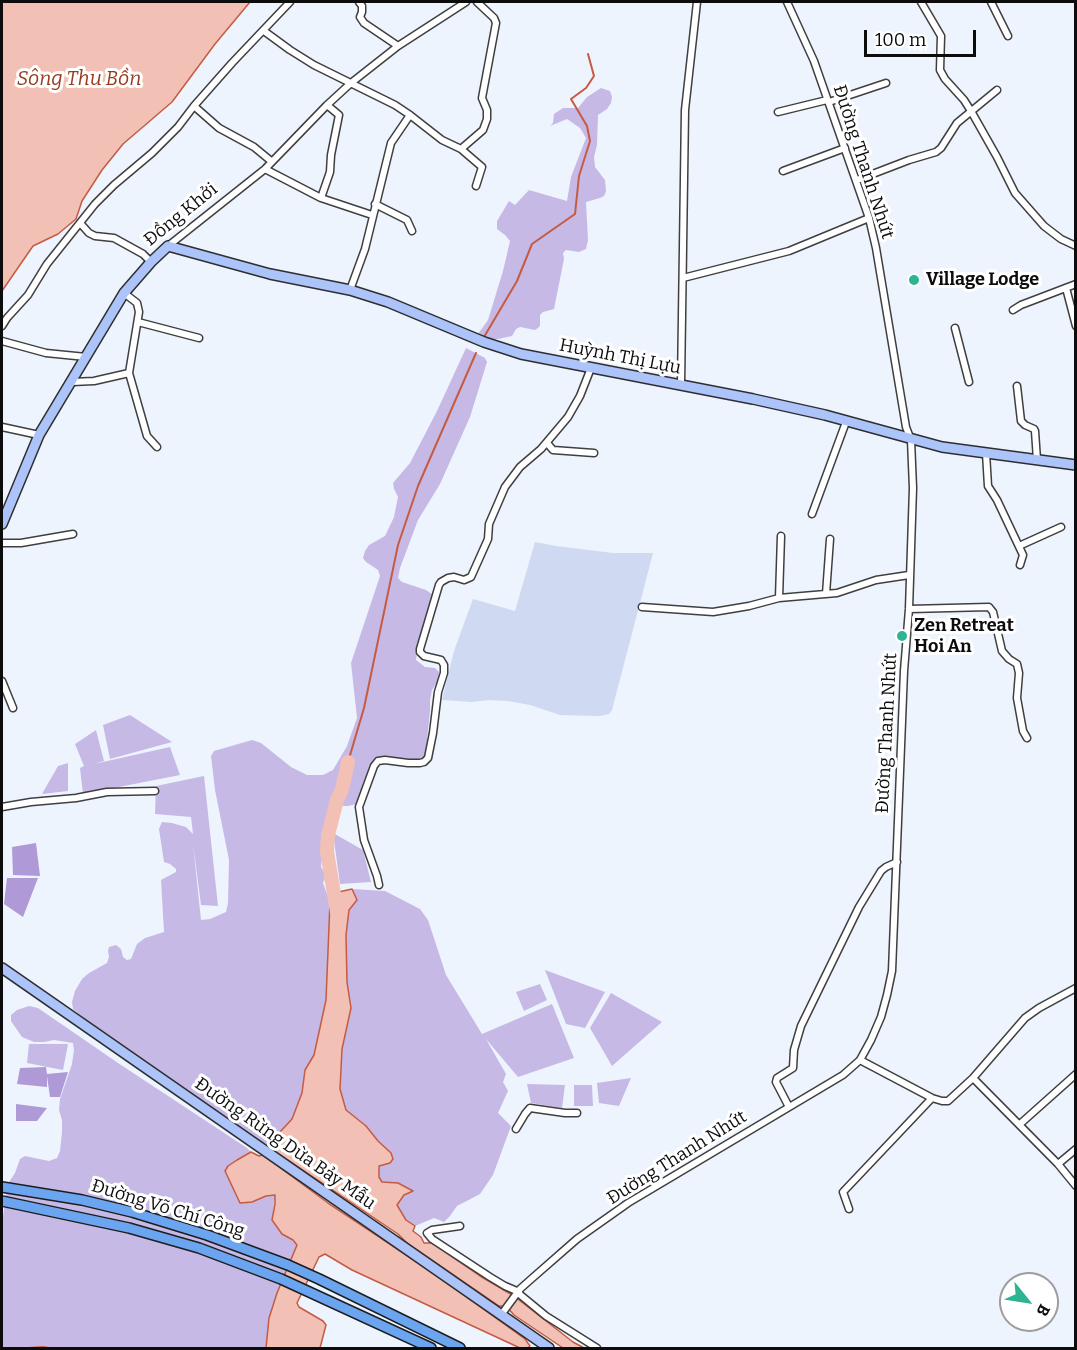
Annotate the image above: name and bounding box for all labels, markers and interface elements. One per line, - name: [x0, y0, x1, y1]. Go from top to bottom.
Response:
- scale bar: [867, 18, 980, 56]
- text: 100 m: [875, 29, 926, 51]
- water label: Sông Thu Bồn: [17, 67, 141, 91]
- street label: Đường Thanh Nhứt: [828, 82, 898, 242]
- street label: Đồng Khởi: [140, 179, 222, 251]
- place label: Village Lodge: [926, 269, 1039, 291]
- marker: Village Lodge: [907, 273, 921, 287]
- street label: Huỳnh Thị Lựu: [557, 335, 683, 379]
- place label: Zen Retreat Hoi An: [914, 615, 1014, 658]
- marker: Zen Retreat Hoi An: [895, 629, 909, 643]
- street label: Đường Thanh Nhứt: [872, 652, 902, 814]
- street label: Đường Rừng Dừa Bảy Mẫu: [191, 1073, 379, 1215]
- street label: Đường Thanh Nhứt: [603, 1106, 751, 1210]
- street label: Đường Võ Chí Công: [89, 1175, 247, 1243]
- north arrow: [999, 1272, 1059, 1332]
- text: B: [1032, 1301, 1054, 1319]

